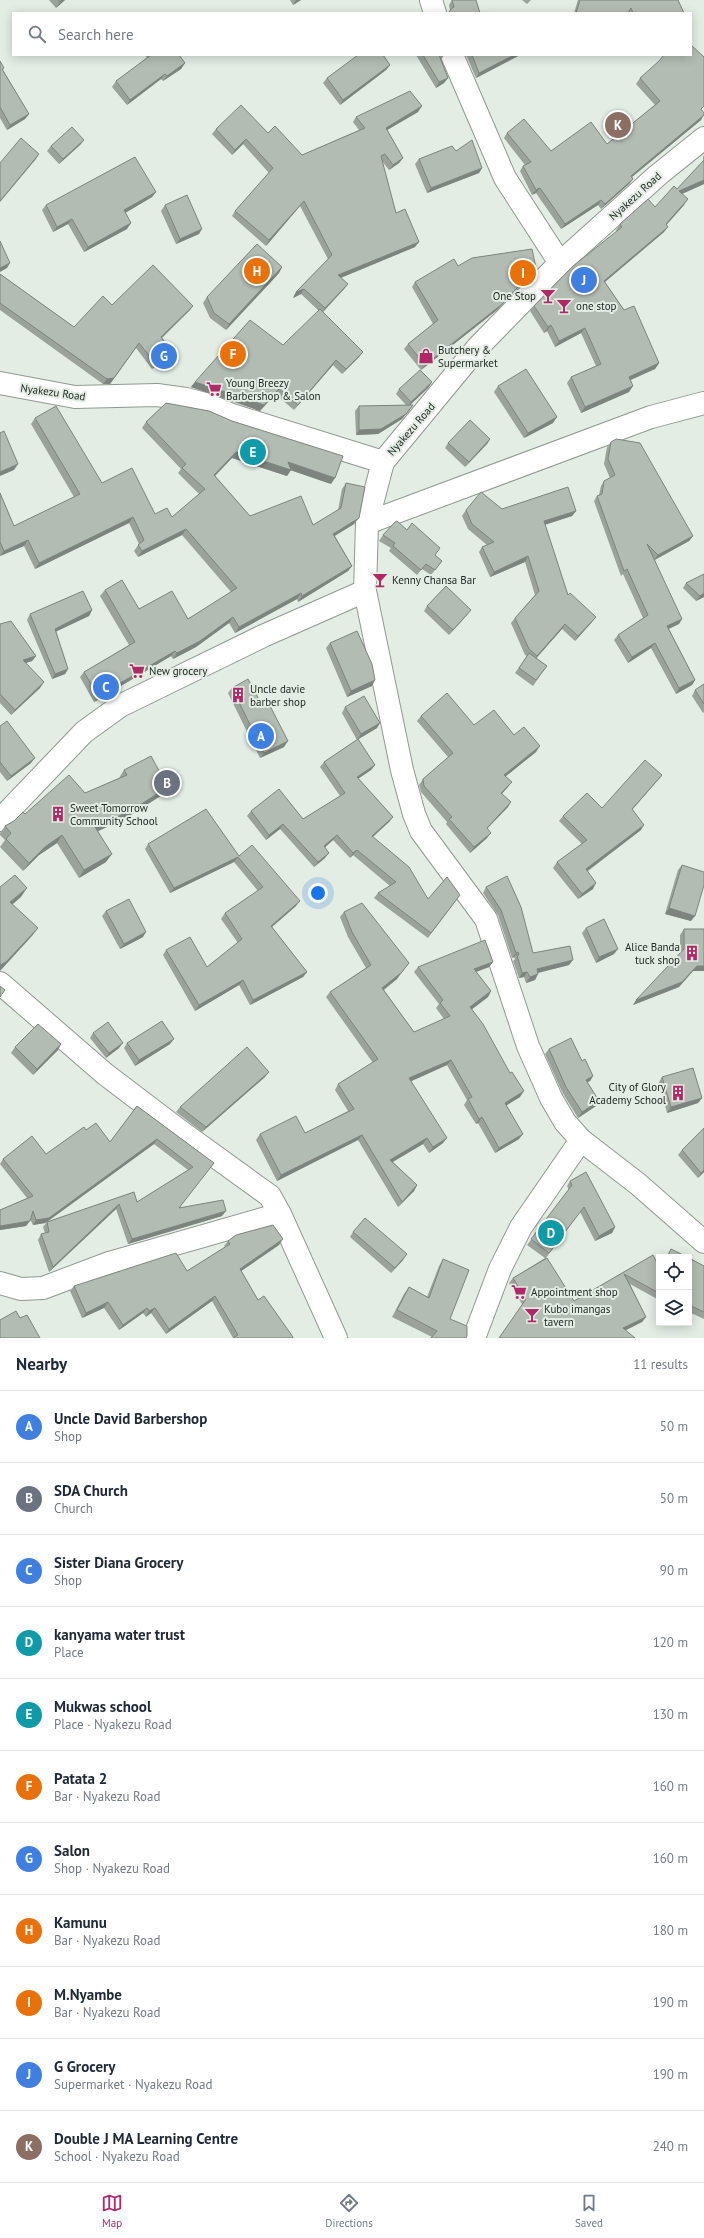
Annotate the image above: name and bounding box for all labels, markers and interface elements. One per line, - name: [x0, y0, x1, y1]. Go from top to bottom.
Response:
- search box: [12, 12, 692, 56]
- icon: search: [26, 23, 48, 45]
- text: Search here: [58, 25, 134, 44]
- pin: K: [605, 110, 631, 140]
- street label: Nyakezu Road: [606, 169, 664, 223]
- pin: H: [244, 256, 270, 286]
- pin: I: [510, 258, 536, 288]
- pin: J: [571, 265, 597, 295]
- bar icon: One Stop: [539, 287, 557, 305]
- place label: One Stop: [493, 289, 536, 303]
- bar icon: one stop: [555, 297, 573, 315]
- place label: one stop: [576, 299, 617, 313]
- pin: F: [220, 339, 246, 369]
- pin: G: [151, 341, 177, 371]
- place label: Butchery & Supermarket: [438, 343, 498, 370]
- shop icon: Butchery & Supermarket: [417, 347, 435, 365]
- place label: Young Breezy Barbershop & Salon: [226, 376, 321, 403]
- street label: Nyakezu Road: [20, 380, 87, 404]
- supermarket icon: Young Breezy Barbershop & Salon: [205, 380, 223, 398]
- street label: Nyakezu Road: [384, 400, 438, 458]
- pin: E: [240, 437, 266, 467]
- bar icon: Kenny Chansa Bar: [371, 571, 389, 589]
- place label: Kenny Chansa Bar: [392, 573, 476, 587]
- supermarket icon: New grocery: [128, 662, 146, 680]
- place label: New grocery: [149, 664, 208, 678]
- pin: C: [93, 672, 119, 702]
- place label: Uncle davie barber shop: [250, 682, 306, 709]
- building icon: Uncle davie barber shop: [229, 686, 247, 704]
- pin: A: [248, 721, 274, 751]
- pin: B: [154, 768, 180, 798]
- place label: Sweet Tomorrow Community School: [70, 801, 159, 828]
- building icon: Sweet Tomorrow Community School: [49, 805, 67, 823]
- your location: [308, 883, 328, 903]
- place label: Alice Banda tuck shop: [625, 940, 680, 967]
- building icon: Alice Banda tuck shop: [683, 944, 701, 962]
- place label: City of Glory Academy School: [589, 1080, 667, 1107]
- building icon: City of Glory Academy School: [669, 1084, 687, 1102]
- pin: D: [538, 1218, 564, 1248]
- map controls: [656, 1254, 692, 1326]
- button: locate: [656, 1254, 692, 1290]
- supermarket icon: Appointment shop: [510, 1283, 528, 1301]
- place label: Appointment shop: [531, 1285, 618, 1299]
- button: layers: [656, 1290, 692, 1326]
- place label: Kubo imangas tavern: [544, 1302, 611, 1329]
- bar icon: Kubo imangas tavern: [523, 1306, 541, 1324]
- text: Nearby: [16, 1353, 67, 1375]
- text: 11 results: [633, 1356, 688, 1373]
- text: Uncle David Barbershop: [54, 1409, 207, 1428]
- text: A: [25, 1418, 33, 1435]
- text: 50 m: [660, 1418, 688, 1435]
- text: Shop: [54, 1428, 82, 1445]
- text: SDA Church: [54, 1481, 128, 1500]
- text: B: [25, 1490, 33, 1507]
- text: 50 m: [660, 1490, 688, 1507]
- text: Church: [54, 1500, 93, 1517]
- text: Sister Diana Grocery: [54, 1553, 183, 1572]
- text: C: [25, 1562, 33, 1579]
- text: 90 m: [660, 1562, 688, 1579]
- text: Shop: [54, 1572, 82, 1589]
- text: kanyama water trust: [54, 1625, 185, 1644]
- text: D: [25, 1634, 33, 1651]
- text: 120 m: [653, 1634, 688, 1651]
- text: Place: [54, 1644, 84, 1661]
- text: Mukwas school: [54, 1697, 151, 1716]
- text: E: [26, 1706, 32, 1723]
- text: 130 m: [653, 1706, 688, 1723]
- text: Place · Nyakezu Road: [54, 1716, 172, 1733]
- text: Patata 2: [54, 1769, 107, 1788]
- text: F: [26, 1778, 32, 1795]
- text: 160 m: [653, 1778, 688, 1795]
- text: Bar · Nyakezu Road: [54, 1788, 160, 1805]
- text: Salon: [54, 1841, 90, 1860]
- text: G: [25, 1850, 33, 1867]
- text: 160 m: [653, 1850, 688, 1867]
- text: Shop · Nyakezu Road: [54, 1860, 170, 1877]
- text: Kamunu: [54, 1913, 107, 1932]
- text: H: [25, 1922, 33, 1939]
- text: 180 m: [653, 1922, 688, 1939]
- text: Bar · Nyakezu Road: [54, 1932, 160, 1949]
- text: M.Nyambe: [54, 1985, 122, 2004]
- text: I: [27, 1994, 31, 2011]
- text: 190 m: [653, 1994, 688, 2011]
- text: Bar · Nyakezu Road: [54, 2004, 160, 2021]
- text: G Grocery: [54, 2057, 116, 2076]
- text: J: [27, 2066, 31, 2083]
- text: 190 m: [653, 2066, 688, 2083]
- text: Supermarket · Nyakezu Road: [54, 2076, 212, 2093]
- text: Double J MA Learning Centre: [54, 2129, 238, 2148]
- text: K: [25, 2138, 33, 2155]
- text: 240 m: [653, 2138, 688, 2155]
- text: School · Nyakezu Road: [54, 2148, 180, 2165]
- tab: Map: [101, 2192, 123, 2230]
- tab: Directions: [325, 2192, 373, 2230]
- tab: Saved: [575, 2192, 603, 2230]

